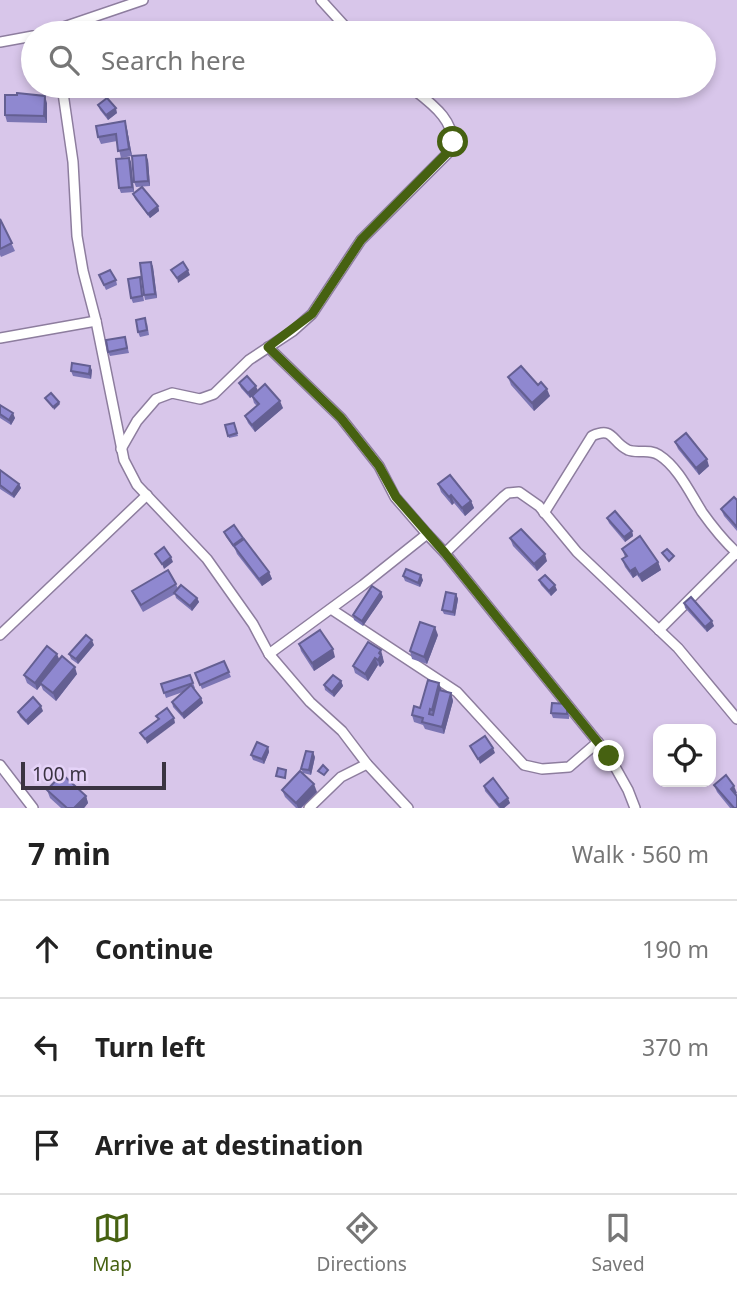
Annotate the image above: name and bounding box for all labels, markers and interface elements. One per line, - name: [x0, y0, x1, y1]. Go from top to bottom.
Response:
- search box: [21, 21, 716, 98]
- icon: search: [45, 41, 83, 79]
- text: Search here: [101, 42, 246, 78]
- route start: [437, 126, 468, 157]
- map controls: [653, 724, 716, 787]
- button: locate: [653, 724, 716, 787]
- route end: [593, 740, 624, 771]
- scale bar: [21, 759, 166, 791]
- text: 100 m: [32, 761, 87, 787]
- text: 7 min: [28, 833, 111, 874]
- text: Walk · 560 m: [572, 838, 709, 870]
- icon: ahead: [28, 930, 66, 968]
- text: Continue: [95, 931, 213, 967]
- text: 190 m: [642, 933, 709, 965]
- icon: left: [28, 1028, 66, 1066]
- text: Turn left: [95, 1029, 206, 1065]
- text: 370 m: [642, 1031, 709, 1063]
- icon: arrive: [28, 1126, 66, 1164]
- text: Arrive at destination: [95, 1127, 364, 1163]
- tab: Map: [92, 1209, 132, 1277]
- tab: Directions: [317, 1209, 407, 1277]
- tab: Saved: [591, 1209, 645, 1277]

